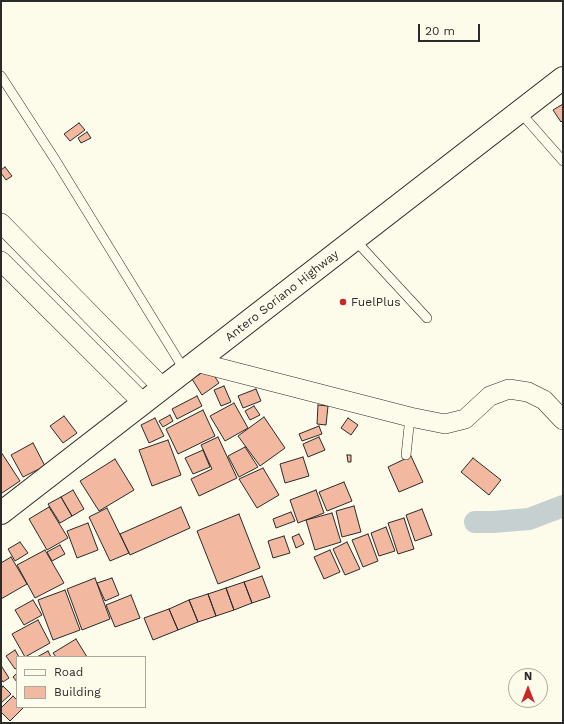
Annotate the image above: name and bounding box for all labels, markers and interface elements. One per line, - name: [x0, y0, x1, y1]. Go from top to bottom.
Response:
- scale bar: [420, 16, 482, 42]
- text: 20 m: [425, 24, 455, 38]
- street label: Antero Soriano Highway: [222, 247, 342, 345]
- place label: FuelPlus: [351, 295, 401, 309]
- marker: FuelPlus: [338, 297, 348, 307]
- legend: [16, 656, 146, 708]
- text: Road: [54, 665, 83, 679]
- north arrow: [508, 668, 548, 708]
- text: N: [524, 670, 532, 683]
- text: Building: [54, 685, 101, 699]

